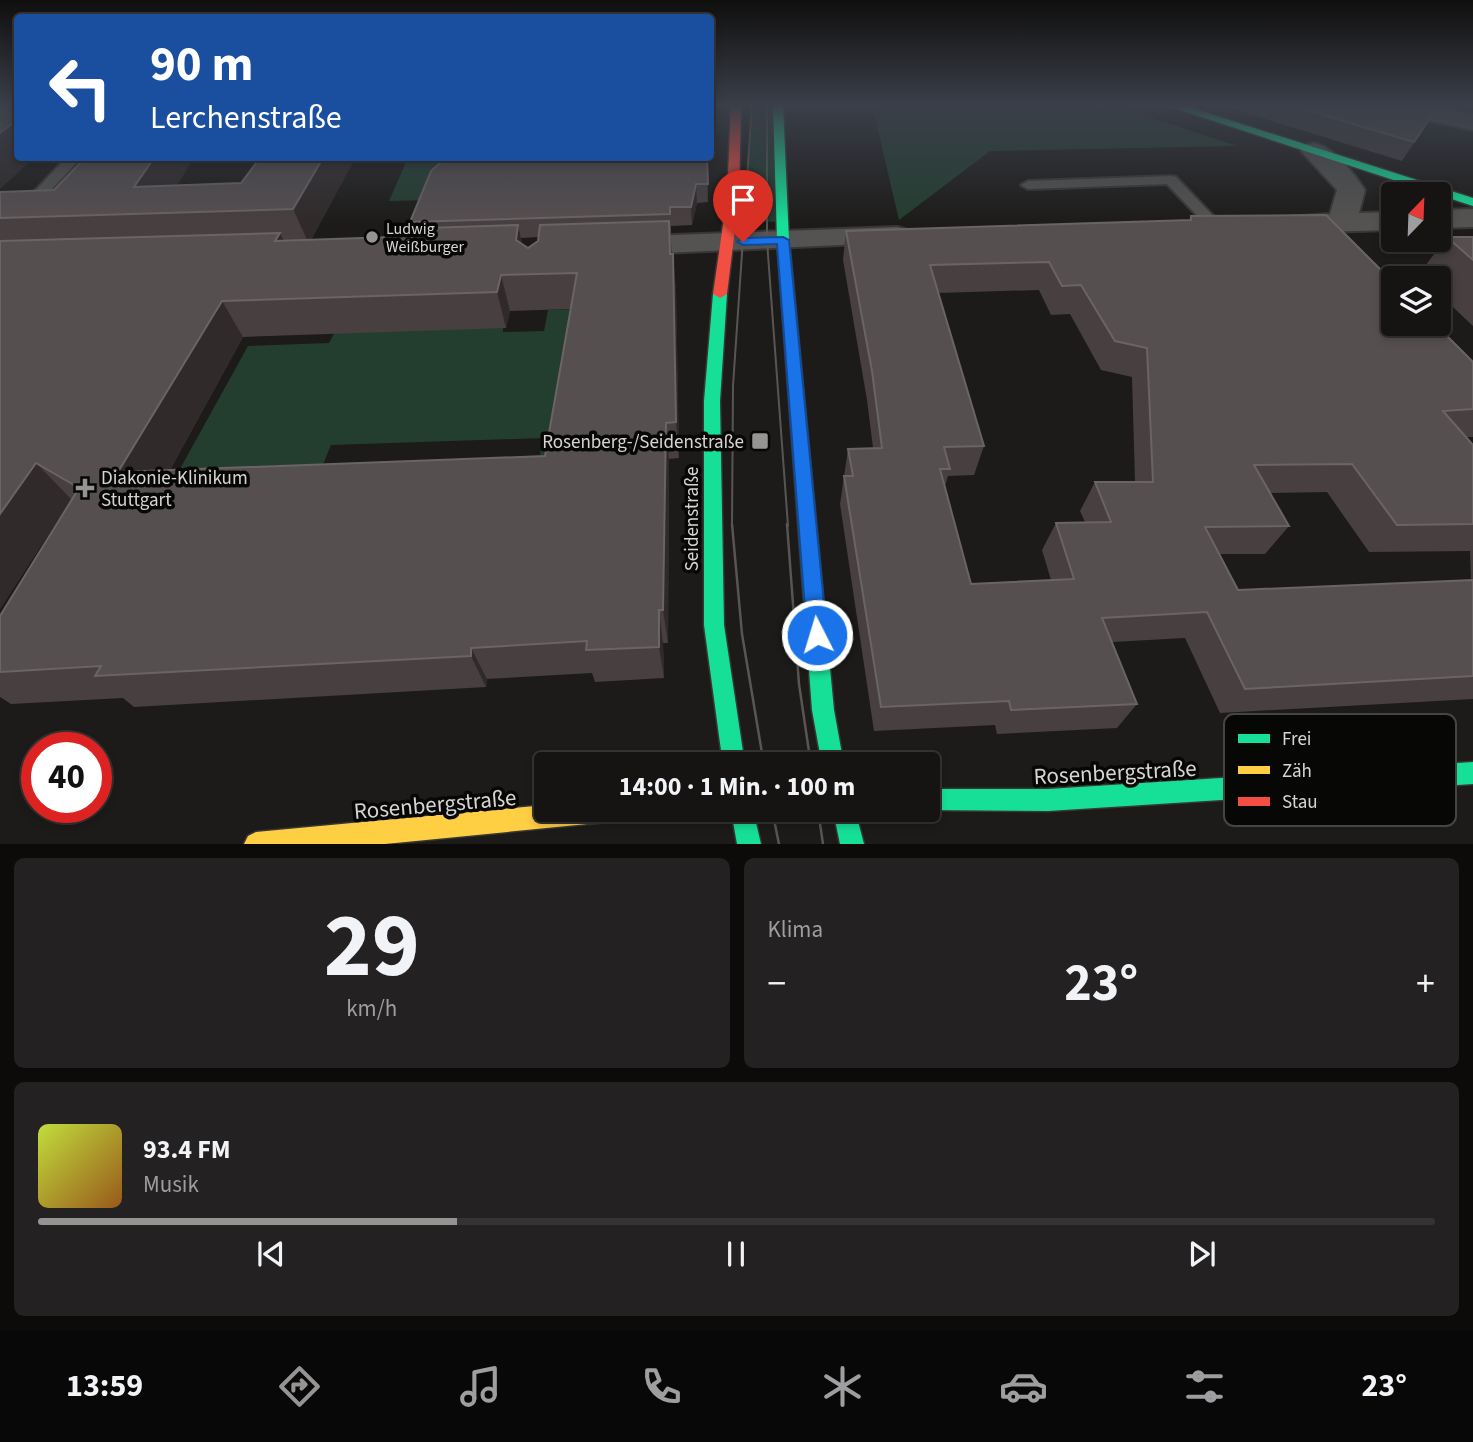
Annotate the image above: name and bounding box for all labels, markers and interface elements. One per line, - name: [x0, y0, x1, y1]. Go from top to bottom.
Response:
- text: 90 m: [150, 30, 254, 100]
- icon: left: [35, 42, 126, 133]
- text: Lerchenstraße: [150, 95, 342, 141]
- pin: [713, 170, 773, 242]
- icon: arrive: [724, 181, 762, 219]
- north arrow: [1381, 182, 1451, 252]
- map controls: [1381, 182, 1451, 336]
- place label: Ludwig Weißburger: [386, 218, 464, 258]
- marker: Ludwig Weißburger: [364, 229, 380, 245]
- button: layers: [1381, 266, 1451, 336]
- place label: Rosenberg-/Seidenstraße: [542, 429, 744, 456]
- marker: Rosenberg-/Seidenstraße: [750, 431, 770, 451]
- place label: Diakonie-Klinikum Stuttgart: [101, 465, 248, 514]
- street label: Seidenstraße: [679, 467, 706, 571]
- marker: Diakonie-Klinikum Stuttgart: [75, 478, 95, 498]
- position arrow: [780, 598, 854, 672]
- legend: [1224, 714, 1456, 826]
- text: Frei: [1282, 726, 1312, 753]
- speed limit sign: 40: [21, 732, 112, 823]
- street label: Rosenbergstraße: [1033, 752, 1197, 793]
- text: Zäh: [1282, 758, 1312, 785]
- text: 14:00 · 1 Min. · 100 m: [619, 768, 855, 805]
- street label: Rosenbergstraße: [352, 781, 518, 828]
- text: Stau: [1282, 789, 1318, 816]
- text: 29: [324, 882, 420, 1011]
- text: Klima: [768, 913, 823, 946]
- text: 23°: [1064, 947, 1138, 1021]
- text: −: [768, 957, 786, 1011]
- text: +: [1416, 957, 1435, 1011]
- text: km/h: [346, 992, 397, 1025]
- text: 93.4 FM: [143, 1131, 231, 1168]
- text: Musik: [143, 1168, 199, 1201]
- icon: previous: [252, 1235, 290, 1273]
- icon: pause: [717, 1235, 755, 1273]
- icon: next: [1183, 1235, 1221, 1273]
- icon: directions: [275, 1362, 324, 1411]
- icon: music: [456, 1362, 505, 1411]
- icon: phone: [637, 1362, 686, 1411]
- icon: climate: [818, 1362, 867, 1411]
- icon: car: [999, 1362, 1048, 1411]
- icon: filters: [1180, 1362, 1229, 1411]
- text: 13:59: [66, 1363, 143, 1409]
- text: 23°: [1361, 1363, 1407, 1409]

